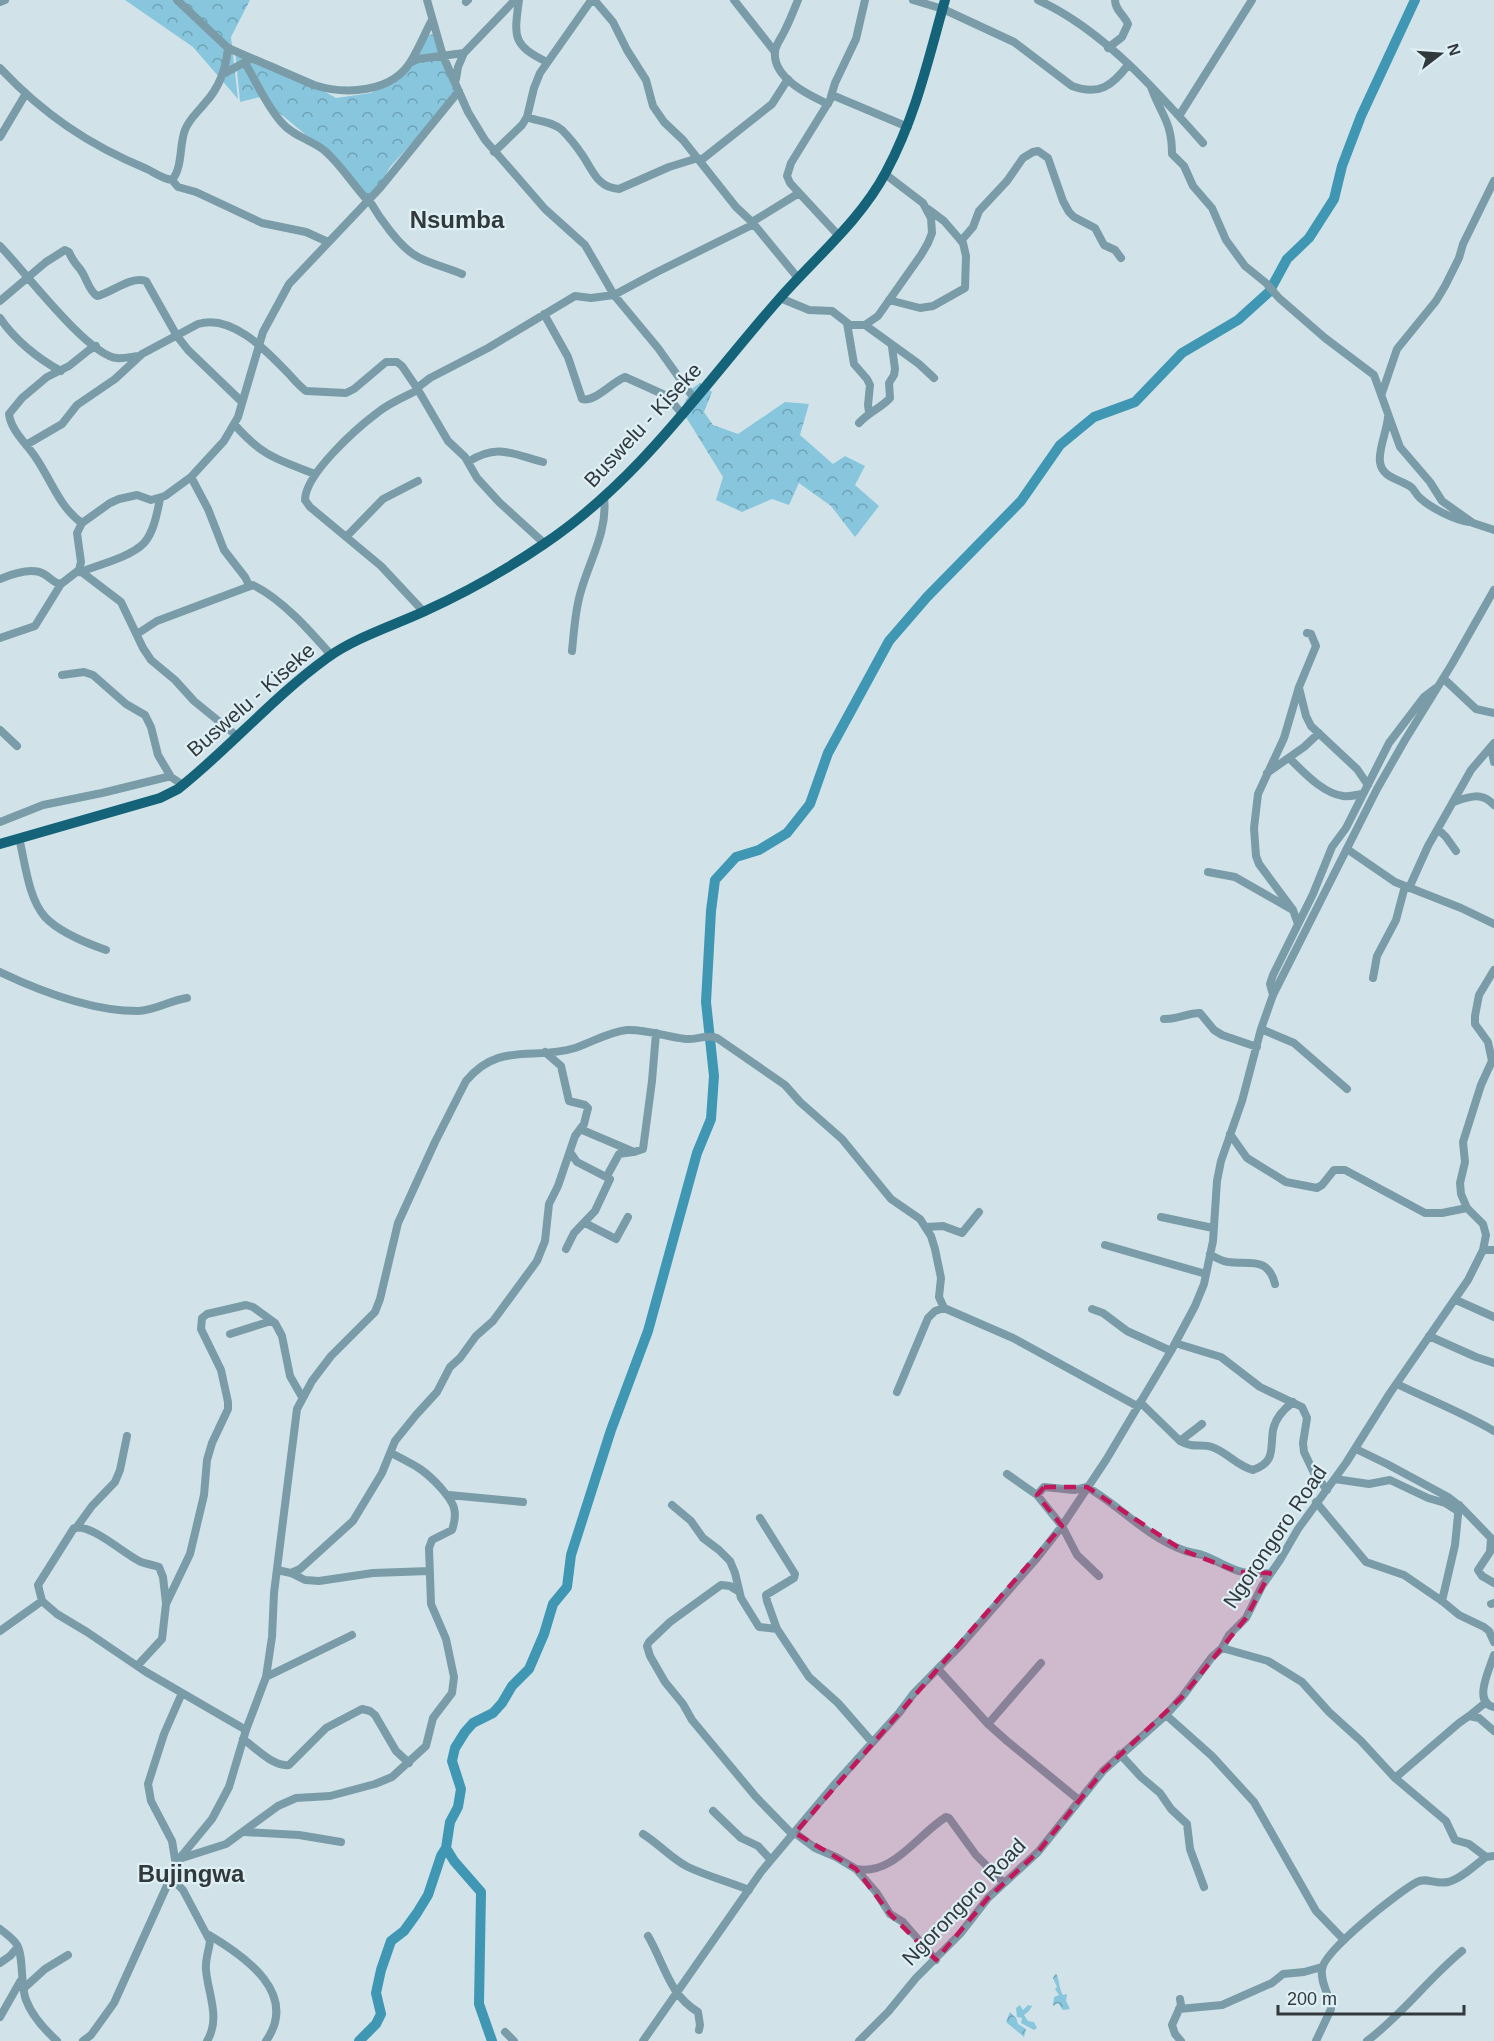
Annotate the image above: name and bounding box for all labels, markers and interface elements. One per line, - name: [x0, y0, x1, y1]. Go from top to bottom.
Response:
- north arrow: [1410, 24, 1470, 84]
- text: N: [1444, 42, 1464, 58]
- district label: Nsumba: [410, 206, 505, 233]
- street label: Buswelu - Kiseke: [579, 358, 706, 491]
- street label: Buswelu - Kiseke: [182, 638, 319, 761]
- street label: Ngorongoro Road: [1218, 1461, 1331, 1612]
- street label: Ngorongoro Road: [897, 1834, 1030, 1970]
- district label: Bujingwa: [138, 1860, 245, 1887]
- scale bar: [1278, 1978, 1464, 2016]
- text: 200 m: [1287, 1989, 1337, 2009]

